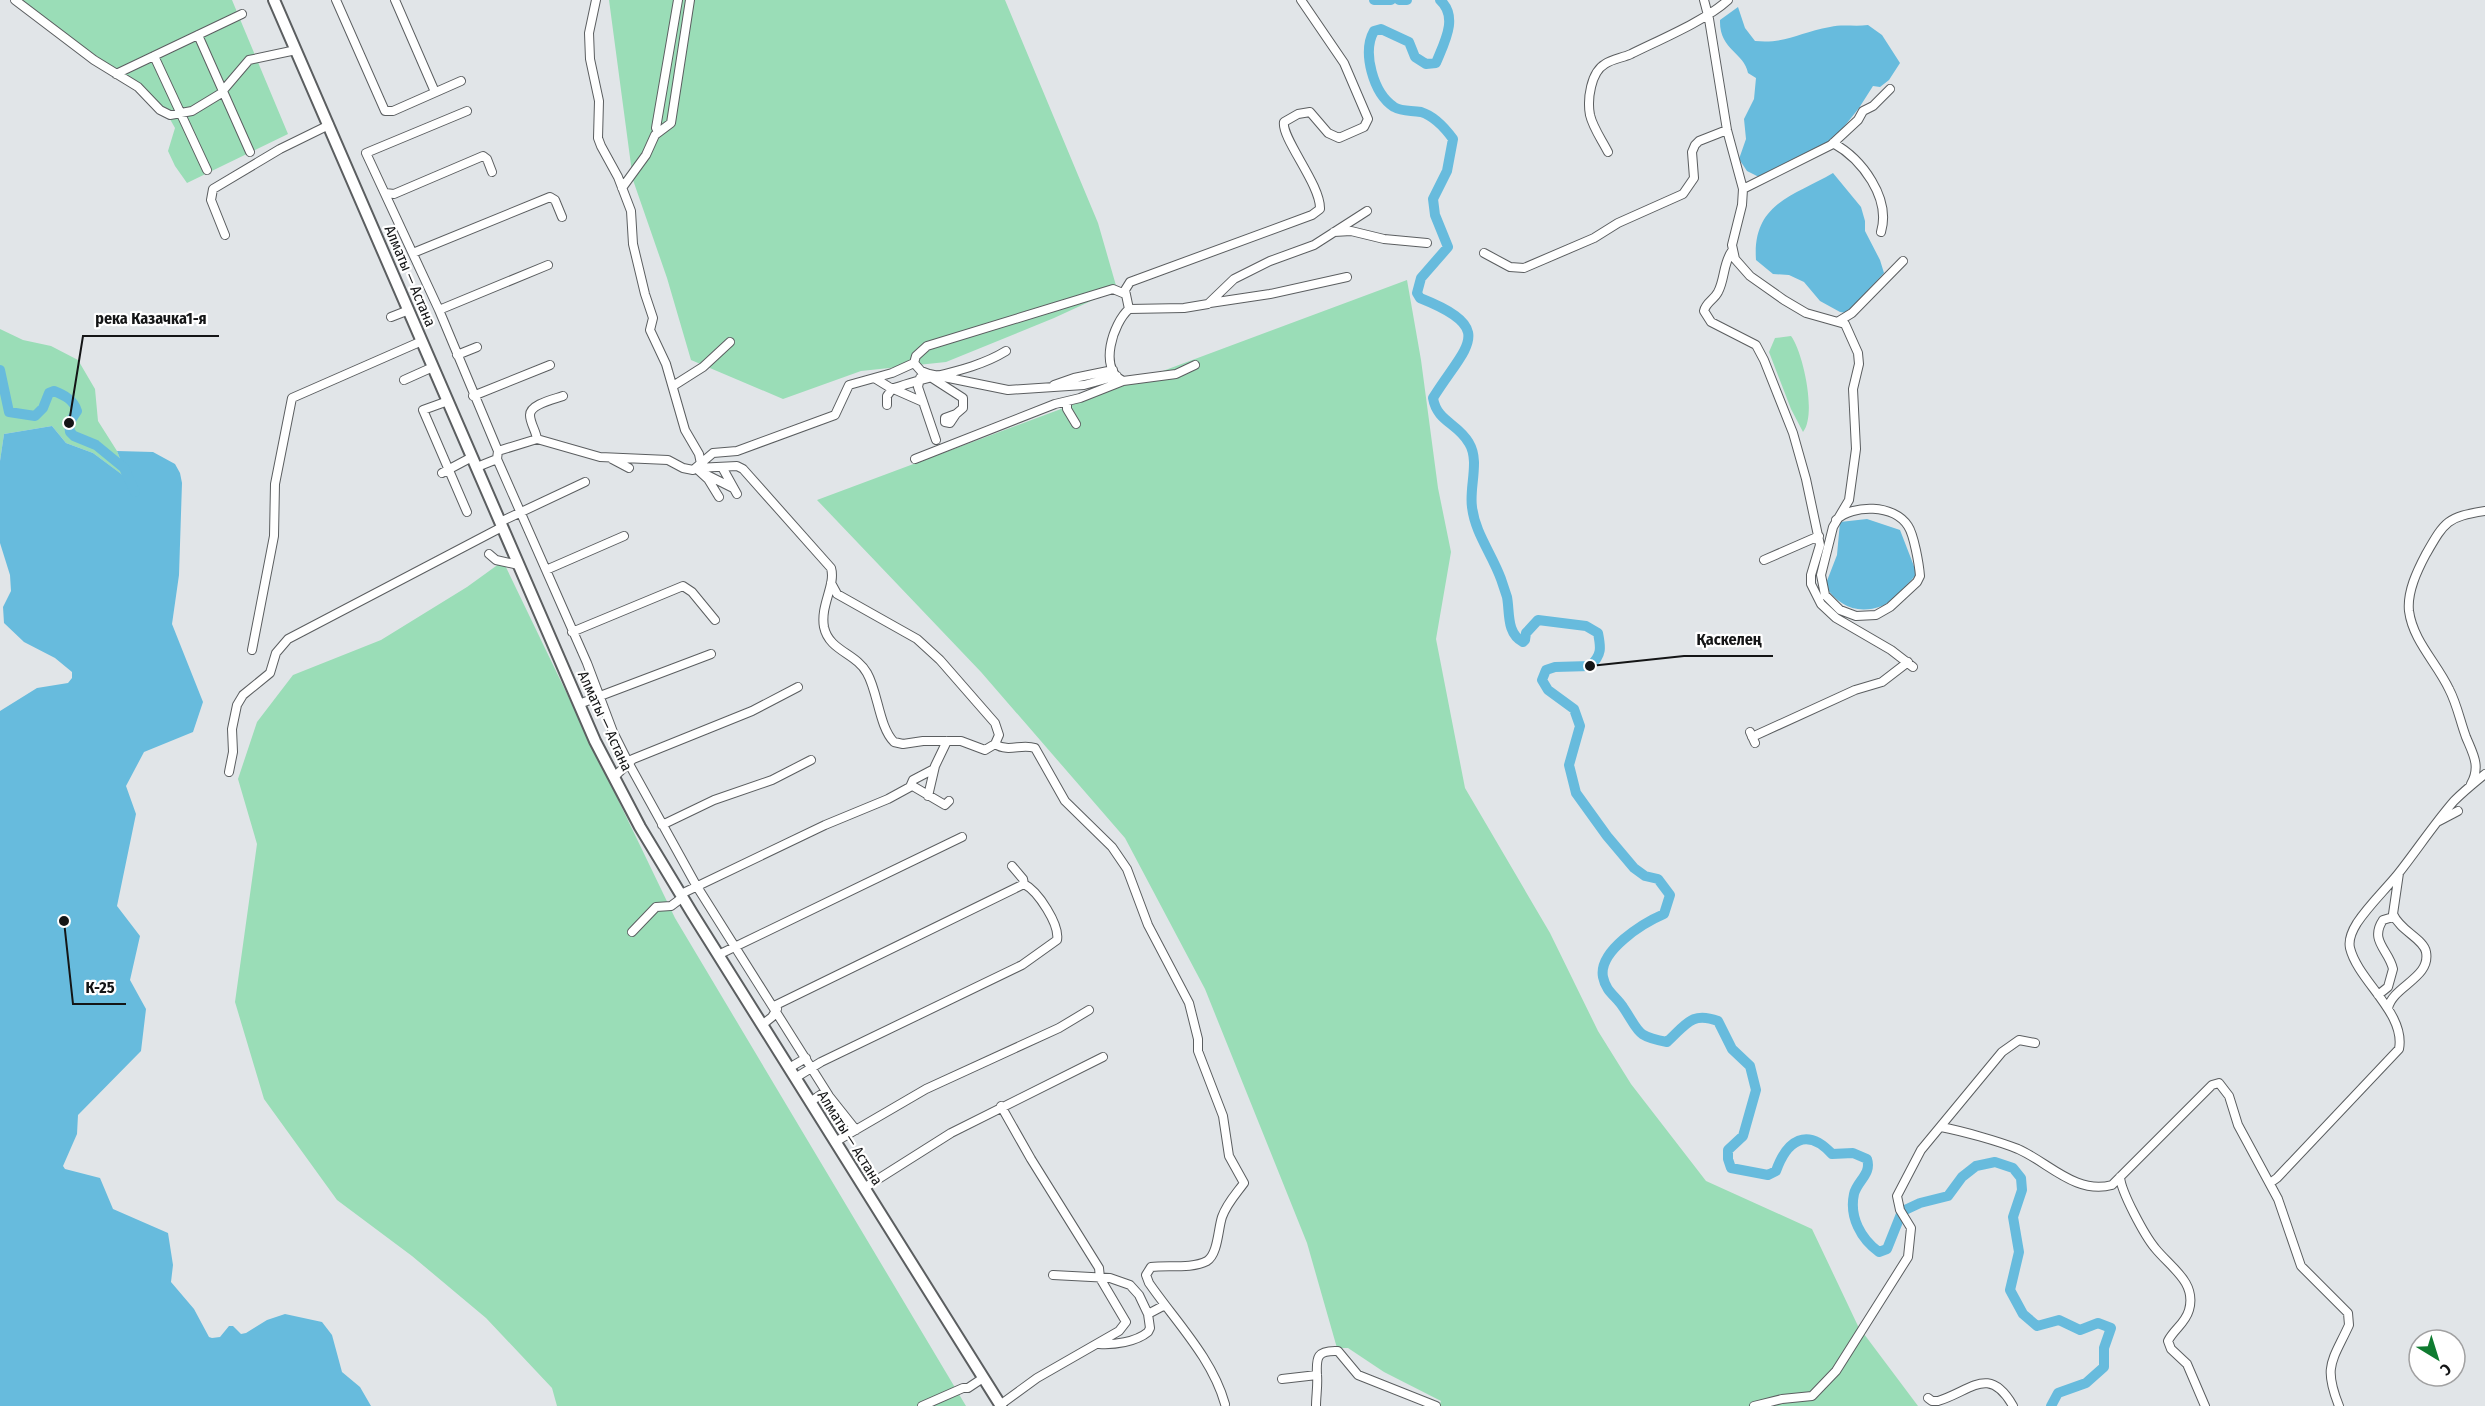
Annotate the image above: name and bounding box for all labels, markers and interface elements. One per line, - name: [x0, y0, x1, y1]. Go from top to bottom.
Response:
- street label: Алматы — Астана: [381, 223, 439, 329]
- callout: река Казачка1-я: [83, 302, 219, 336]
- text: река Казачка1-я: [95, 309, 207, 328]
- callout: Қаскелең: [1684, 622, 1773, 656]
- text: Қаскелең: [1696, 630, 1762, 649]
- street label: Алматы — Астана: [574, 668, 636, 774]
- callout: К-25: [73, 970, 126, 1004]
- text: К-25: [85, 978, 115, 997]
- street label: Алматы — Астана: [814, 1087, 886, 1189]
- north arrow: [2407, 1328, 2467, 1388]
- text: С: [2436, 1359, 2455, 1380]

